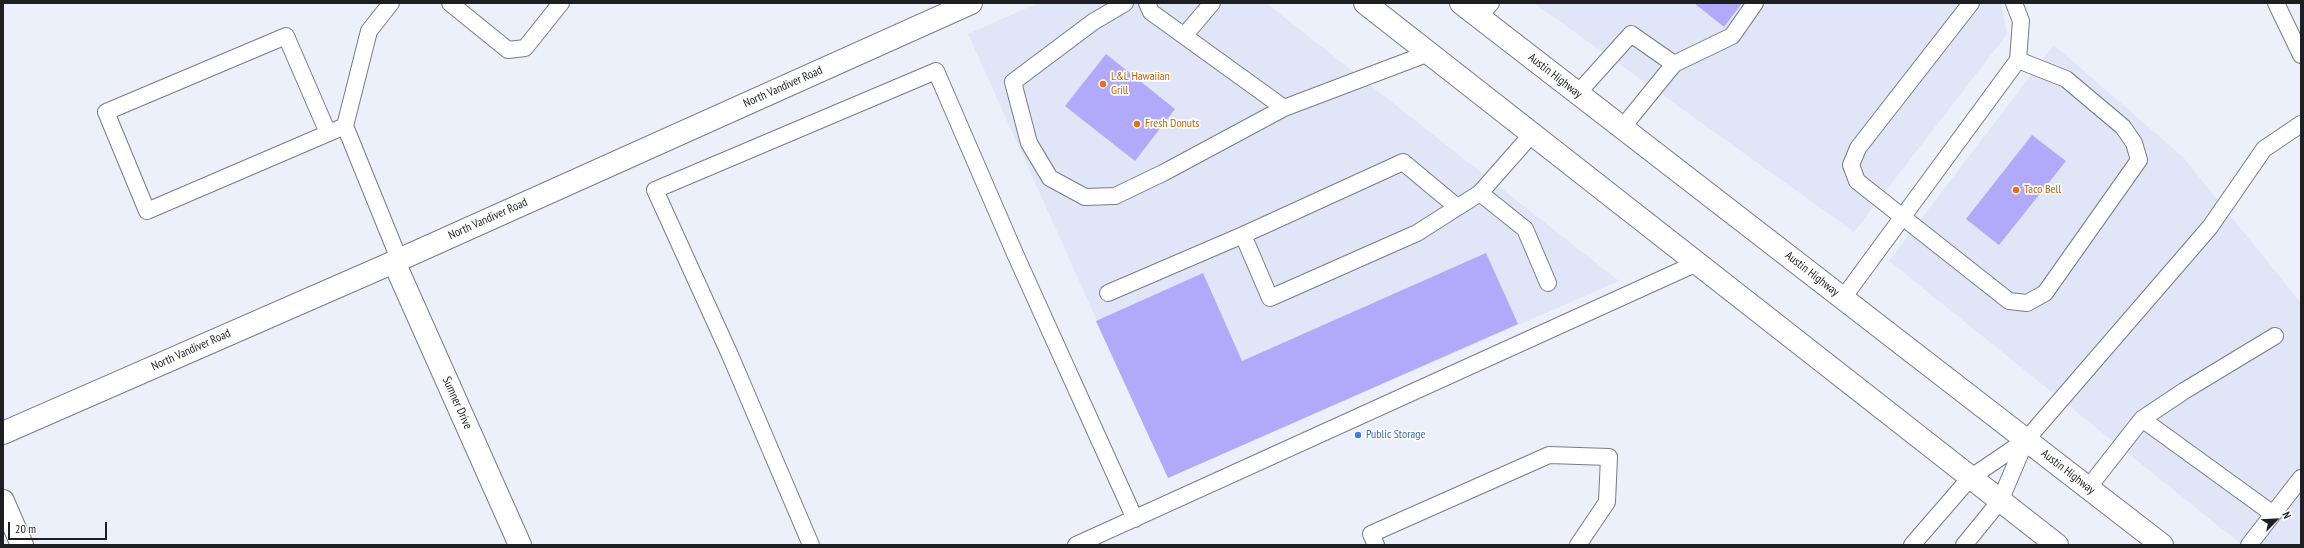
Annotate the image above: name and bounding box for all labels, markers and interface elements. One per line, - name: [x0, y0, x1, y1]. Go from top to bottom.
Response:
- street label: Austin Highway: [1525, 50, 1585, 102]
- street label: North Vandiver Road: [741, 63, 825, 111]
- place label: L&L Hawaiian Grill: [1111, 70, 1170, 98]
- marker: L&L Hawaiian Grill: [1098, 79, 1108, 89]
- place label: Fresh Donuts: [1145, 117, 1199, 131]
- marker: Fresh Donuts: [1132, 119, 1142, 129]
- place label: Taco Bell: [2024, 183, 2061, 197]
- marker: Taco Bell: [2011, 185, 2021, 195]
- street label: North Vandiver Road: [446, 195, 530, 243]
- street label: Austin Highway: [1782, 248, 1842, 300]
- street label: North Vandiver Road: [149, 326, 233, 374]
- street label: Sumner Drive: [439, 374, 475, 432]
- place label: Public Storage: [1366, 428, 1425, 442]
- marker: Public Storage: [1353, 430, 1363, 440]
- street label: Austin Highway: [2038, 446, 2098, 498]
- north arrow: [2256, 500, 2296, 540]
- text: N: [2279, 510, 2295, 521]
- scale bar: [10, 514, 109, 540]
- text: 20 m: [15, 521, 36, 536]

